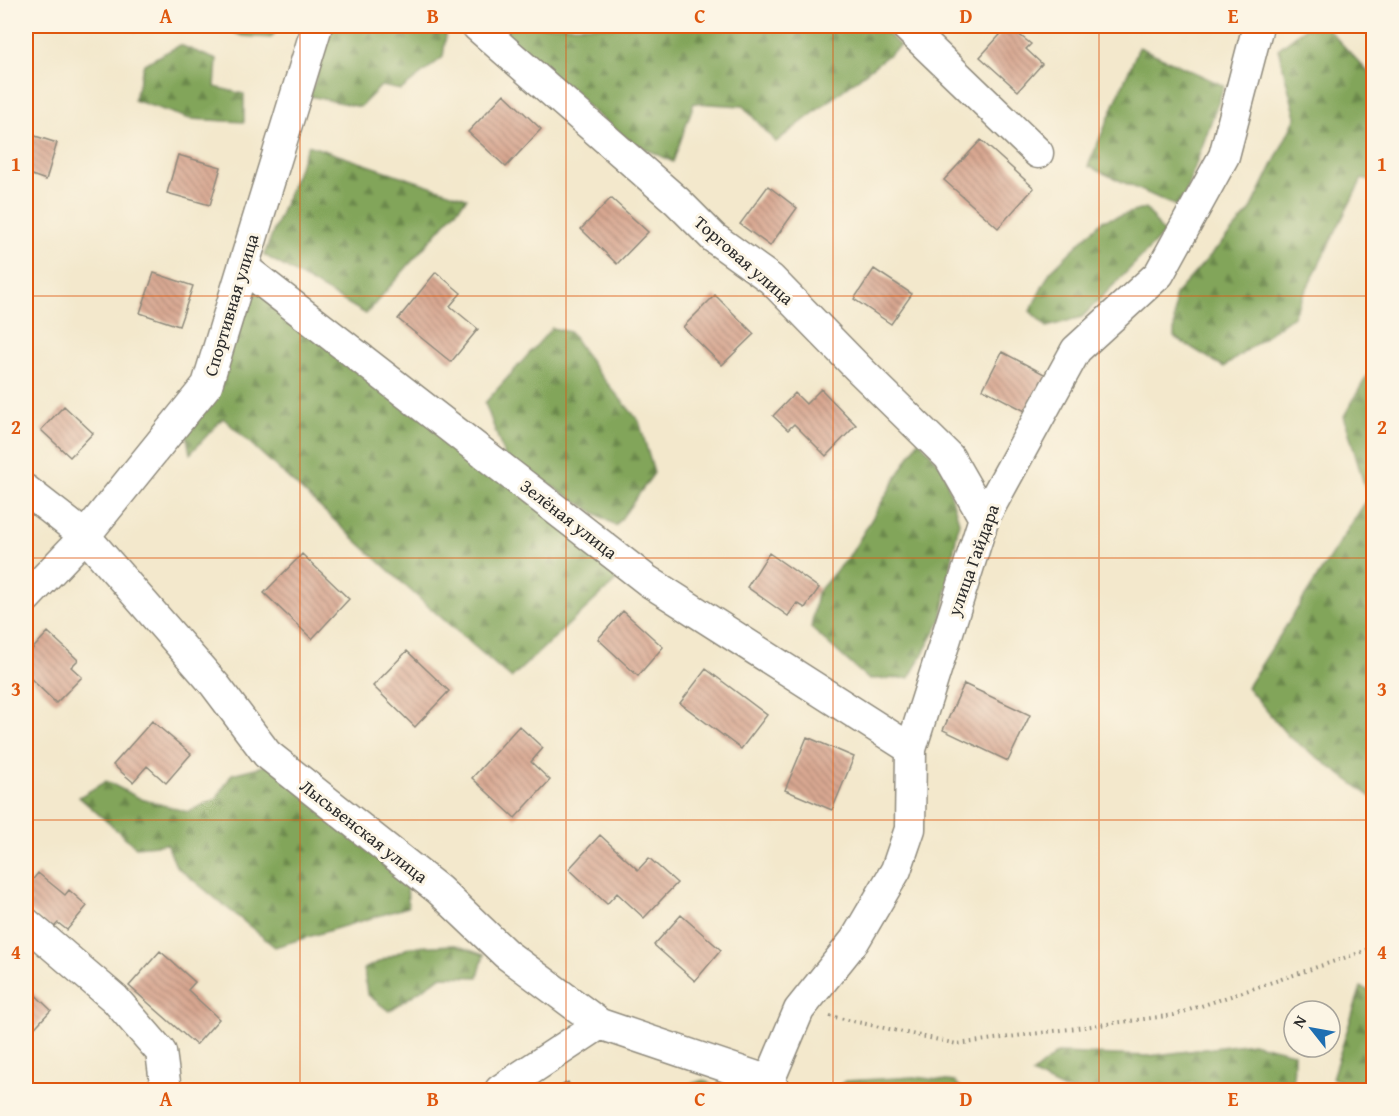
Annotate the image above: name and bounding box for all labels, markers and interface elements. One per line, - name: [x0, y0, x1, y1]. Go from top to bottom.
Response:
- text: A: [160, 1, 173, 30]
- text: B: [427, 1, 439, 30]
- text: C: [694, 1, 706, 30]
- text: D: [959, 1, 973, 30]
- text: E: [1228, 1, 1239, 30]
- text: 1: [11, 149, 21, 178]
- text: 1: [1377, 149, 1387, 178]
- street label: Торговая улица: [688, 209, 800, 311]
- street label: Спортивная улица: [197, 230, 266, 380]
- text: 2: [11, 412, 21, 441]
- text: 2: [1377, 412, 1387, 441]
- street label: Зелёная улица: [515, 472, 624, 566]
- street label: улица Гайдара: [940, 500, 1006, 621]
- text: 3: [11, 674, 21, 703]
- text: 3: [1377, 674, 1387, 703]
- street label: Лысьвенская улица: [294, 772, 434, 890]
- text: 4: [11, 937, 21, 966]
- text: 4: [1377, 937, 1387, 966]
- north arrow: [1282, 999, 1342, 1059]
- text: N: [1286, 1010, 1312, 1032]
- text: A: [160, 1084, 173, 1113]
- text: B: [427, 1084, 439, 1113]
- text: C: [694, 1084, 706, 1113]
- text: D: [959, 1084, 973, 1113]
- text: E: [1228, 1084, 1239, 1113]

